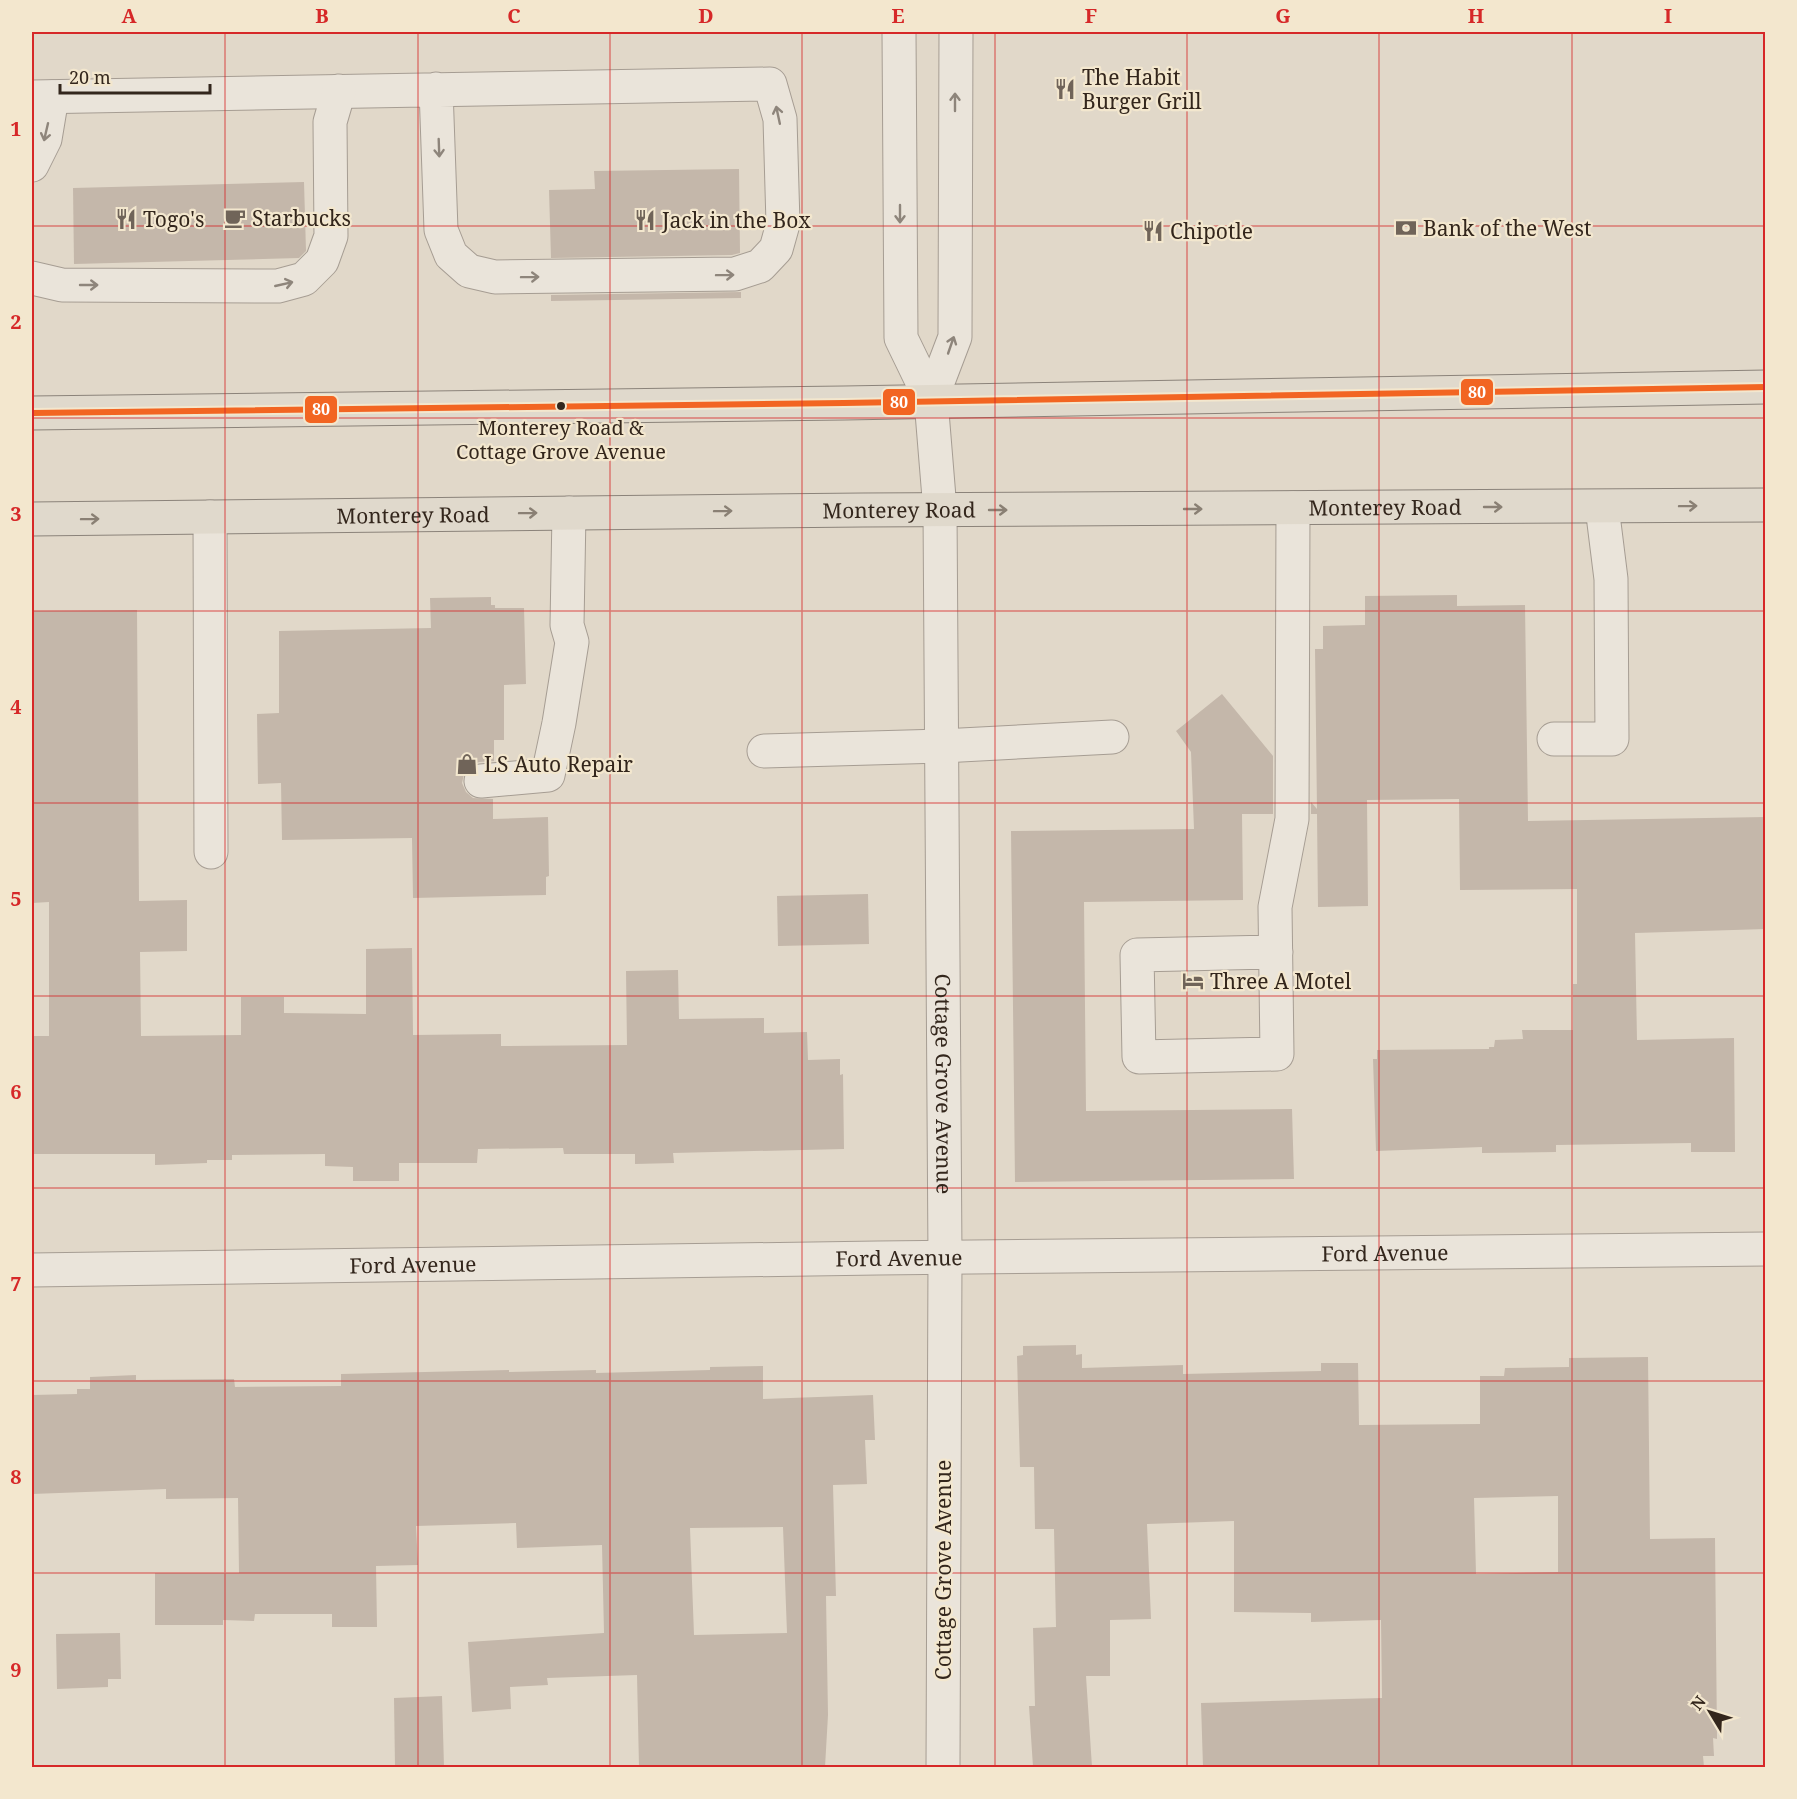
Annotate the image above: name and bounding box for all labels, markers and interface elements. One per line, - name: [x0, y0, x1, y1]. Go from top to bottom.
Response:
- text: A: [121, 2, 137, 29]
- text: B: [315, 2, 329, 29]
- text: C: [507, 2, 521, 29]
- text: D: [698, 2, 714, 29]
- text: E: [891, 2, 905, 29]
- text: F: [1085, 2, 1097, 29]
- text: G: [1275, 2, 1291, 29]
- text: H: [1468, 2, 1484, 29]
- text: I: [1664, 2, 1672, 29]
- scale bar: [60, 57, 210, 95]
- place label: The Habit Burger Grill: [1082, 63, 1202, 115]
- text: 20 m: [69, 65, 111, 89]
- restaurant icon: The Habit Burger Grill: [1053, 77, 1077, 101]
- one-way arrow: [949, 92, 961, 112]
- one-way arrow: [772, 106, 783, 125]
- text: 1: [10, 115, 22, 142]
- one-way arrow: [39, 122, 51, 141]
- one-way arrow: [433, 137, 444, 157]
- place label: Starbucks: [252, 204, 351, 232]
- one-way arrow: [894, 204, 906, 224]
- place label: Togo's: [143, 205, 204, 233]
- cafe icon: Starbucks: [223, 206, 247, 230]
- place label: Jack in the Box: [661, 206, 811, 234]
- restaurant icon: Togo's: [114, 207, 138, 231]
- restaurant icon: Jack in the Box: [633, 208, 657, 232]
- place label: Bank of the West: [1423, 214, 1591, 242]
- bank icon: Bank of the West: [1394, 216, 1418, 240]
- place label: Chipotle: [1170, 217, 1253, 245]
- restaurant icon: Chipotle: [1141, 219, 1165, 243]
- one-way arrow: [715, 269, 735, 280]
- one-way arrow: [520, 271, 540, 283]
- one-way arrow: [274, 278, 293, 289]
- one-way arrow: [79, 279, 99, 291]
- text: 2: [10, 308, 22, 335]
- one-way arrow: [947, 337, 958, 355]
- line badge: 80: [1460, 378, 1494, 406]
- text: 80: [1468, 381, 1486, 403]
- line badge: 80: [882, 388, 916, 416]
- text: 80: [890, 391, 908, 413]
- line badge: 80: [304, 395, 338, 424]
- text: 80: [312, 398, 330, 420]
- marker: Monterey Road & Cottage Grove Avenue: [555, 400, 567, 412]
- place label: Monterey Road & Cottage Grove Avenue: [456, 414, 666, 465]
- street label: Monterey Road: [1308, 493, 1462, 522]
- street label: Monterey Road: [822, 495, 976, 524]
- text: 3: [10, 500, 22, 527]
- street label: Monterey Road: [336, 500, 490, 530]
- one-way arrow: [1678, 500, 1698, 511]
- one-way arrow: [1483, 501, 1503, 513]
- one-way arrow: [1183, 503, 1203, 515]
- one-way arrow: [988, 504, 1008, 516]
- one-way arrow: [713, 505, 733, 517]
- one-way arrow: [518, 507, 538, 519]
- one-way arrow: [79, 513, 99, 524]
- text: 4: [10, 693, 22, 720]
- place label: LS Auto Repair: [484, 750, 633, 778]
- shop icon: LS Auto Repair: [455, 752, 479, 776]
- text: 5: [10, 885, 22, 912]
- place label: Three A Motel: [1210, 967, 1352, 995]
- hotel icon: Three A Motel: [1181, 969, 1205, 993]
- street label: Cottage Grove Avenue: [929, 973, 959, 1194]
- text: 6: [10, 1078, 22, 1105]
- street label: Ford Avenue: [1321, 1238, 1449, 1268]
- street label: Ford Avenue: [835, 1243, 963, 1273]
- street label: Ford Avenue: [349, 1250, 477, 1279]
- text: 7: [10, 1270, 22, 1297]
- street label: Cottage Grove Avenue: [929, 1460, 957, 1680]
- text: 8: [10, 1463, 22, 1490]
- text: 9: [10, 1656, 22, 1683]
- north arrow: [1680, 1682, 1740, 1742]
- text: N: [1686, 1691, 1711, 1715]

